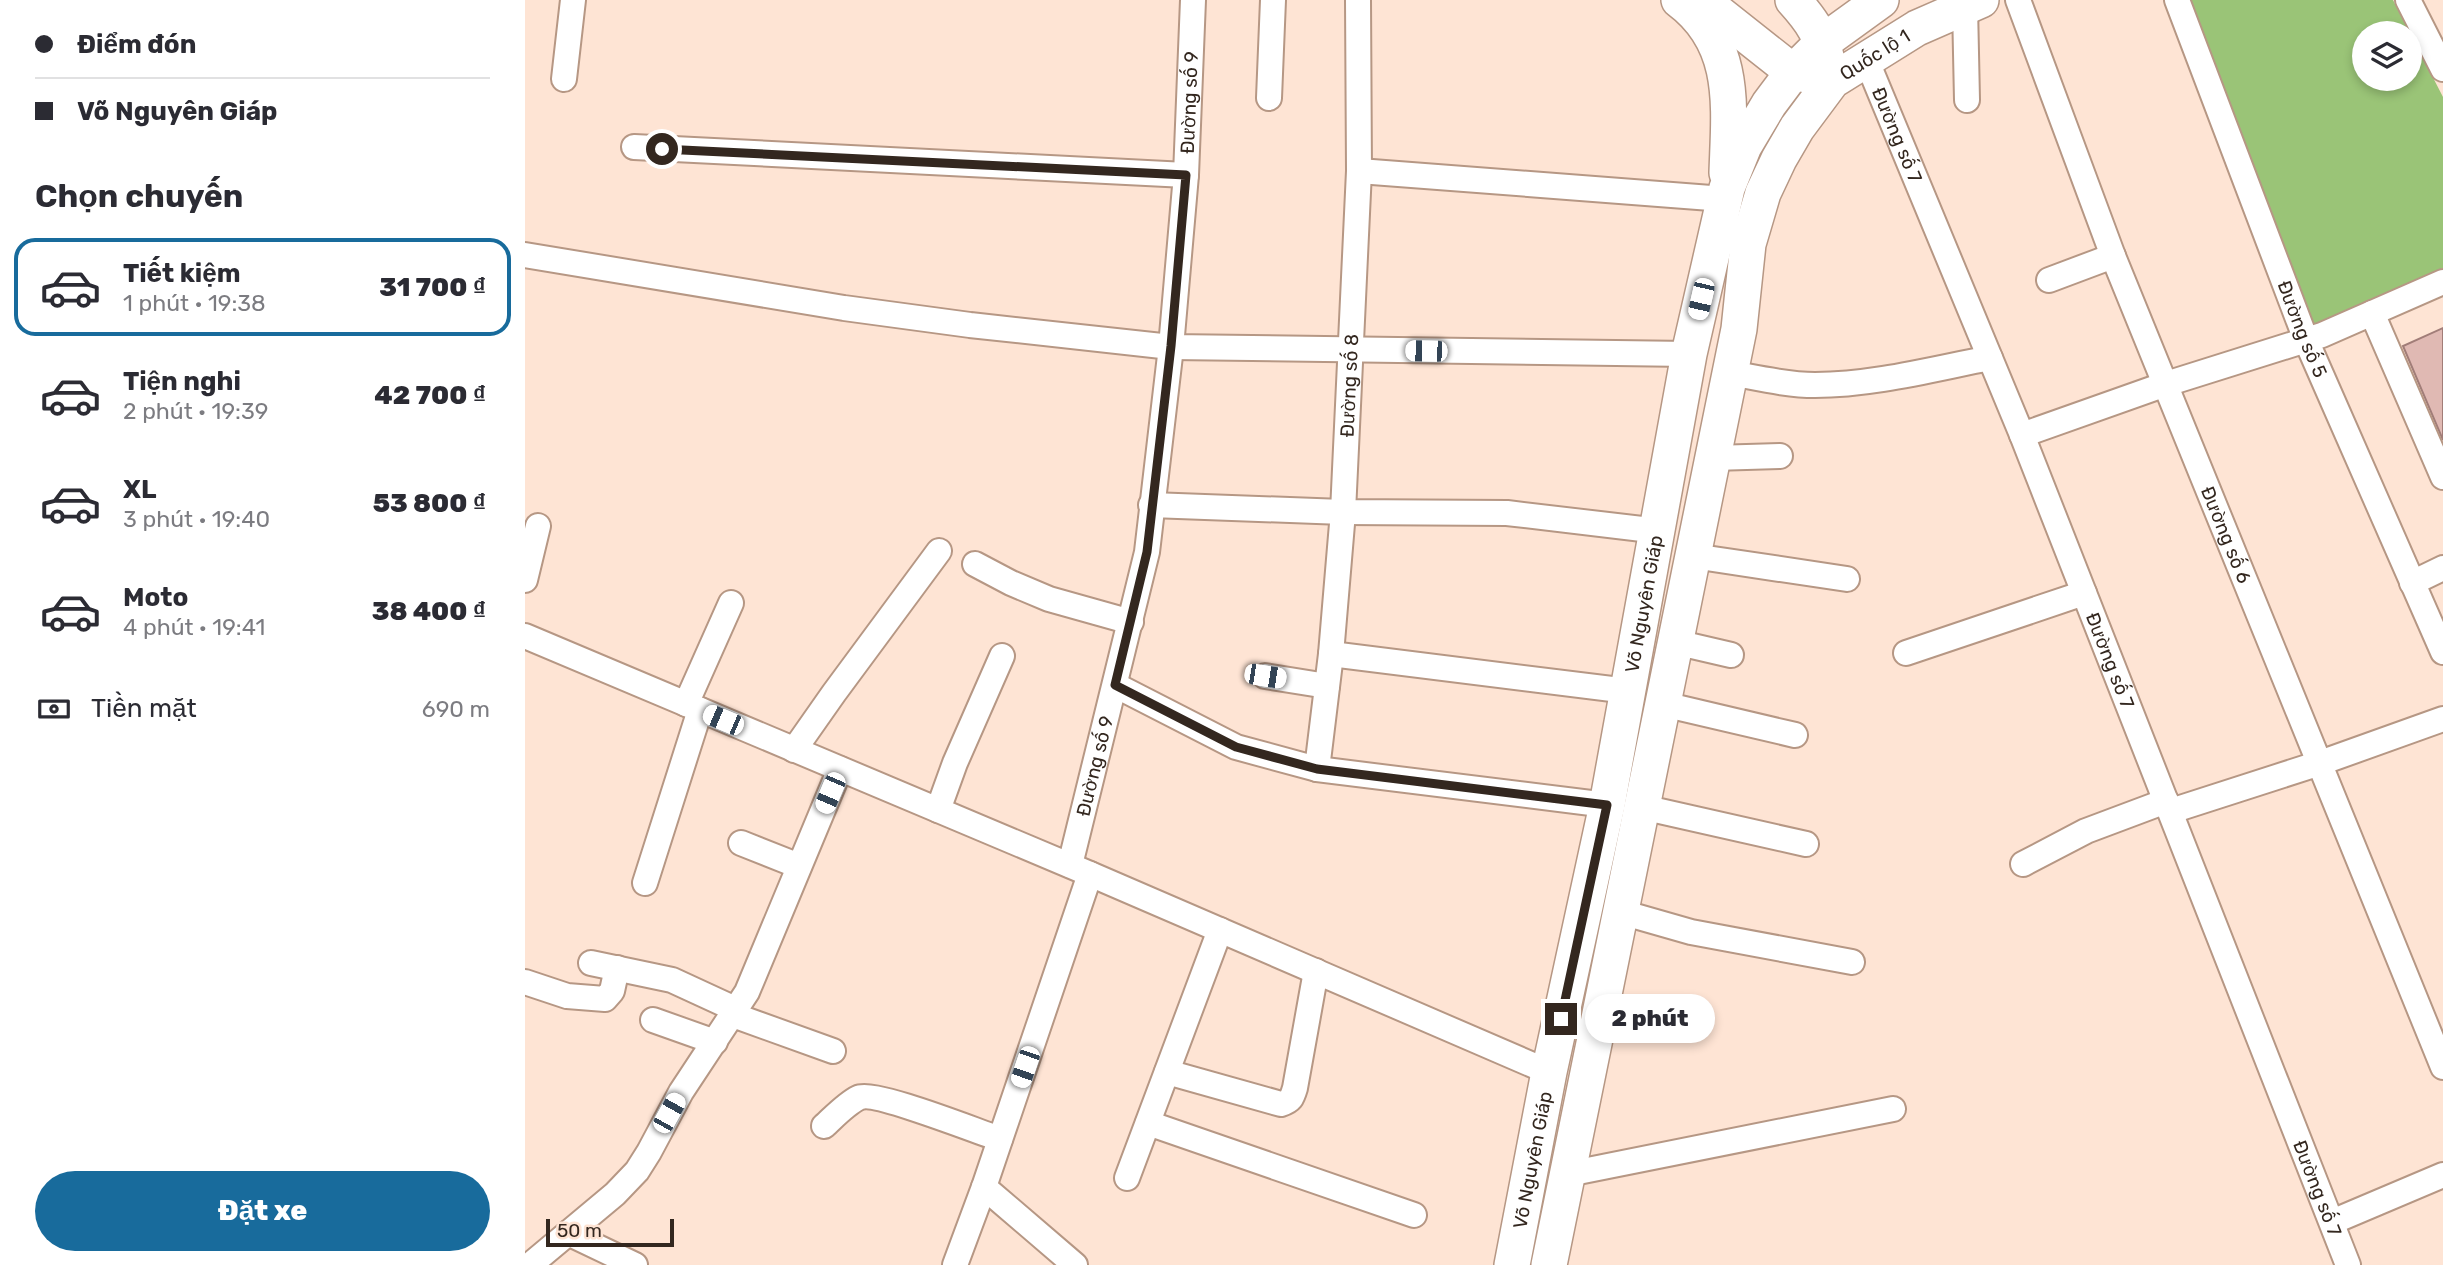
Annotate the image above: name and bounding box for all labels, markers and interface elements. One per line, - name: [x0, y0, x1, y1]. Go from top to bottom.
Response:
- map controls: [2352, 21, 2422, 91]
- button: layers: [2352, 21, 2422, 91]
- street label: Quốc lộ 1: [1835, 24, 1914, 85]
- text: Điểm đón: [77, 29, 196, 60]
- street label: Đường số 9: [1175, 51, 1202, 154]
- street label: Đường số 7: [1867, 84, 1927, 186]
- text: Võ Nguyên Giáp: [77, 96, 277, 127]
- route start: [646, 133, 678, 165]
- text: Chọn chuyến: [35, 177, 243, 215]
- icon: car: [39, 256, 102, 319]
- text: Tiết kiệm: [123, 258, 241, 289]
- text: 31 700 ₫: [379, 272, 486, 303]
- car: [1687, 276, 1716, 322]
- street label: Đường số 5: [2273, 277, 2332, 381]
- text: 1 phút · 19:38: [123, 289, 266, 317]
- street label: Đường số 8: [1335, 333, 1363, 438]
- car: [1405, 340, 1448, 362]
- icon: car: [39, 364, 102, 427]
- text: Tiện nghi: [123, 366, 241, 397]
- text: 42 700 ₫: [374, 380, 486, 411]
- text: 2 phút · 19:39: [123, 397, 268, 425]
- icon: car: [39, 472, 102, 535]
- text: XL: [123, 474, 156, 505]
- street label: Đường số 6: [2196, 483, 2256, 587]
- text: 53 800 ₫: [373, 488, 486, 519]
- text: 3 phút · 19:40: [123, 505, 270, 533]
- street label: Võ Nguyên Giáp: [1620, 533, 1667, 675]
- icon: car: [39, 580, 102, 643]
- text: Moto: [123, 582, 188, 613]
- text: 38 400 ₫: [372, 596, 486, 627]
- street label: Đường số 7: [2081, 609, 2140, 712]
- text: 4 phút · 19:41: [123, 613, 265, 641]
- car: [1243, 662, 1288, 690]
- icon: cash: [35, 690, 73, 728]
- text: Tiền mặt: [91, 693, 197, 724]
- text: 690 m: [422, 695, 490, 723]
- car: [700, 702, 747, 738]
- street label: Đường số 9: [1071, 713, 1118, 818]
- car: [813, 770, 848, 816]
- callout: 2 phút: [1585, 995, 1715, 1044]
- route end: [1545, 1003, 1577, 1035]
- text: 2 phút: [1612, 1004, 1688, 1032]
- car: [1009, 1044, 1042, 1090]
- street label: Võ Nguyên Giáp: [1508, 1089, 1557, 1231]
- car: [650, 1090, 689, 1136]
- street label: Đường số 7: [2289, 1137, 2347, 1239]
- button: Đặt xe: [35, 1171, 490, 1251]
- scale bar: [546, 1216, 674, 1248]
- text: 50 m: [557, 1219, 602, 1242]

